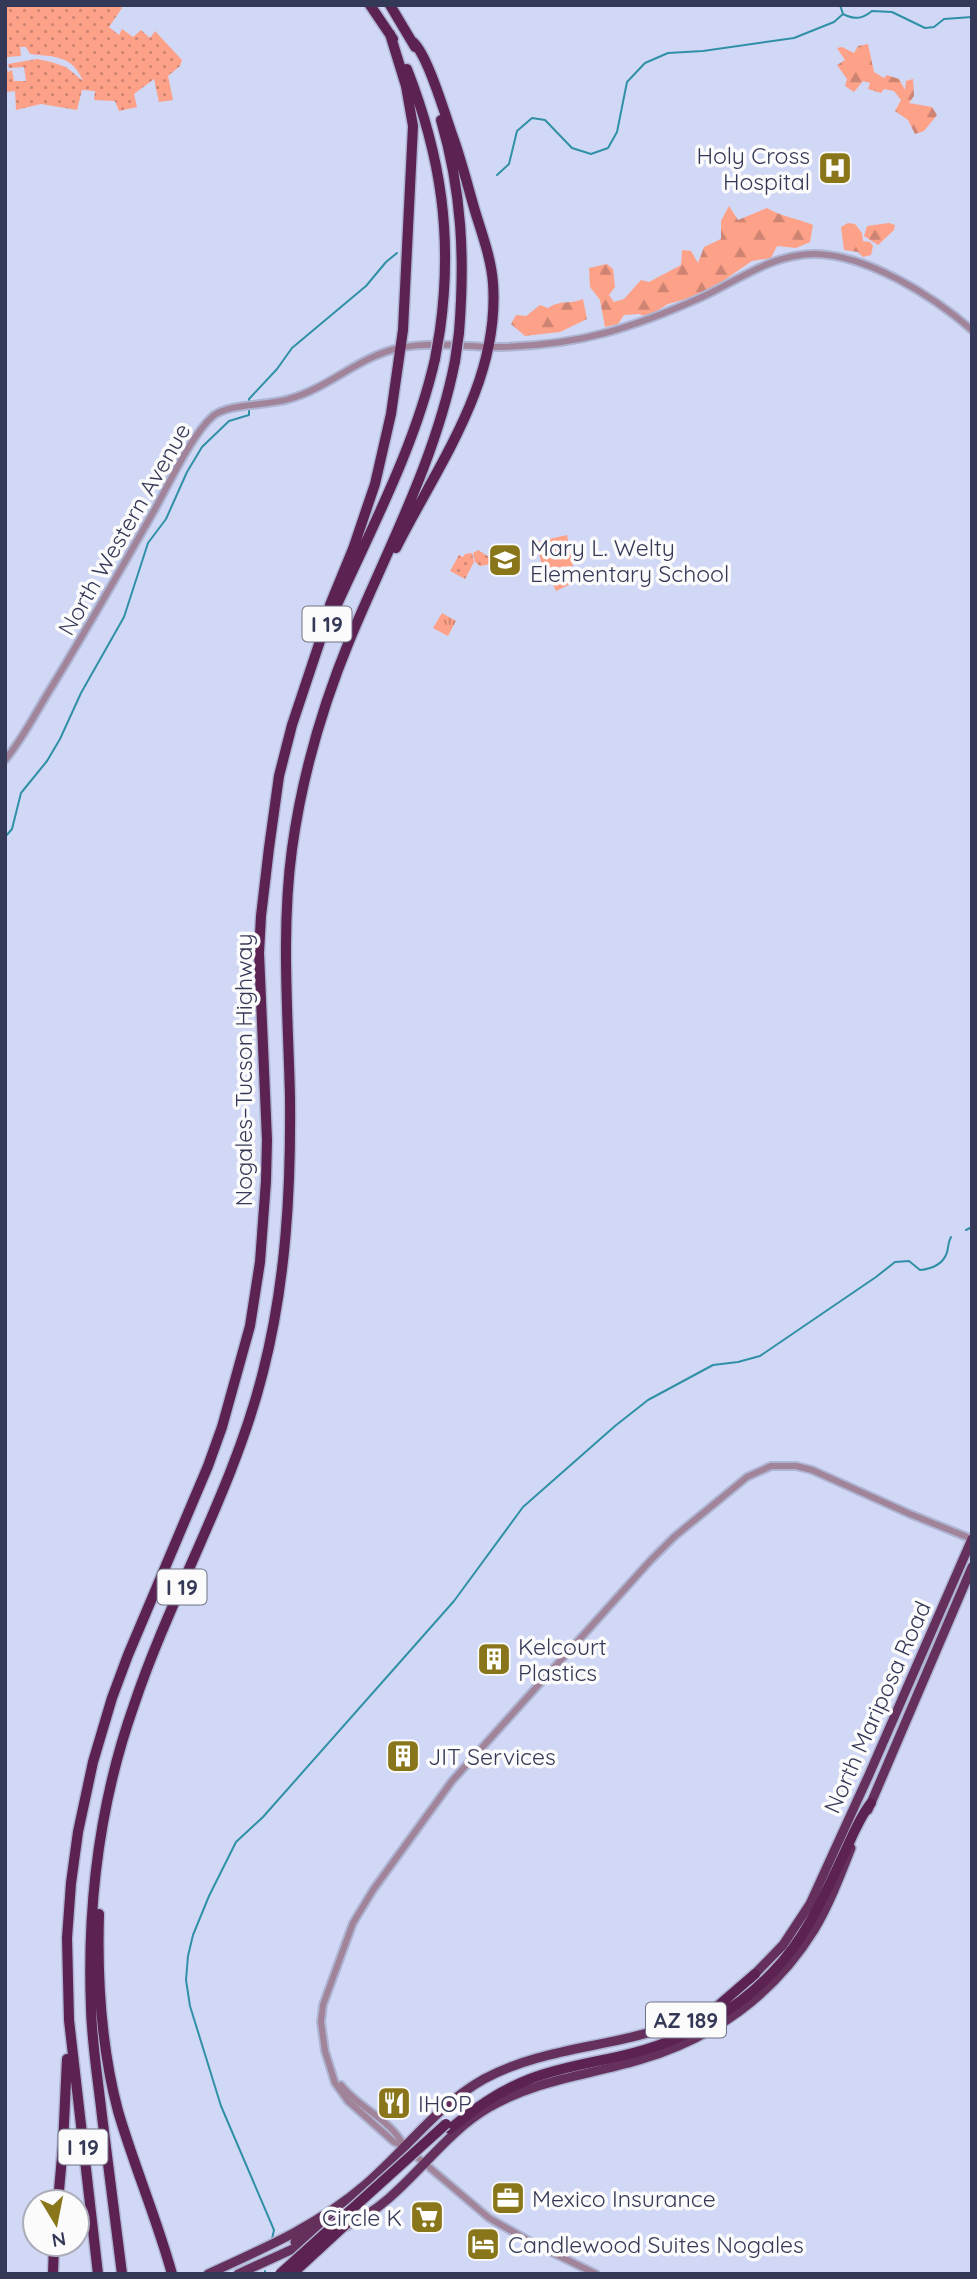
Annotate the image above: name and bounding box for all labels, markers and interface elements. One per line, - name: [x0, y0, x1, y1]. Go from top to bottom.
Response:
- place label: Holy Cross Hospital: [696, 141, 810, 196]
- hospital icon: Holy Cross Hospital: [816, 149, 854, 187]
- street label: North Western Avenue: [51, 418, 197, 640]
- place label: Mary L. Welty Elementary School: [530, 533, 729, 588]
- school or university icon: Mary L. Welty Elementary School: [486, 541, 524, 579]
- road number: I 19: [302, 606, 352, 642]
- street label: Nogales–Tucson Highway: [229, 933, 258, 1207]
- road number: I 19: [158, 1570, 206, 1604]
- street label: North Mariposa Road: [817, 1596, 937, 1818]
- place label: Kelcourt Plastics: [518, 1632, 607, 1687]
- building icon: Kelcourt Plastics: [475, 1640, 513, 1678]
- building icon: JIT Services: [384, 1737, 422, 1775]
- place label: JIT Services: [428, 1742, 556, 1771]
- road number: AZ 189: [646, 2002, 726, 2038]
- restaurant icon: IHOP: [375, 2084, 413, 2122]
- place label: IHOP: [418, 2089, 472, 2118]
- road number: I 19: [58, 2130, 108, 2164]
- office icon: Mexico Insurance: [489, 2179, 527, 2217]
- place label: Mexico Insurance: [532, 2184, 716, 2213]
- north arrow: [21, 2188, 91, 2258]
- supermarket icon: Circle K: [408, 2198, 446, 2236]
- place label: Circle K: [322, 2203, 402, 2232]
- hotel icon: Candlewood Suites Nogales: [464, 2225, 502, 2263]
- text: N: [50, 2227, 68, 2253]
- place label: Candlewood Suites Nogales: [508, 2230, 804, 2259]

